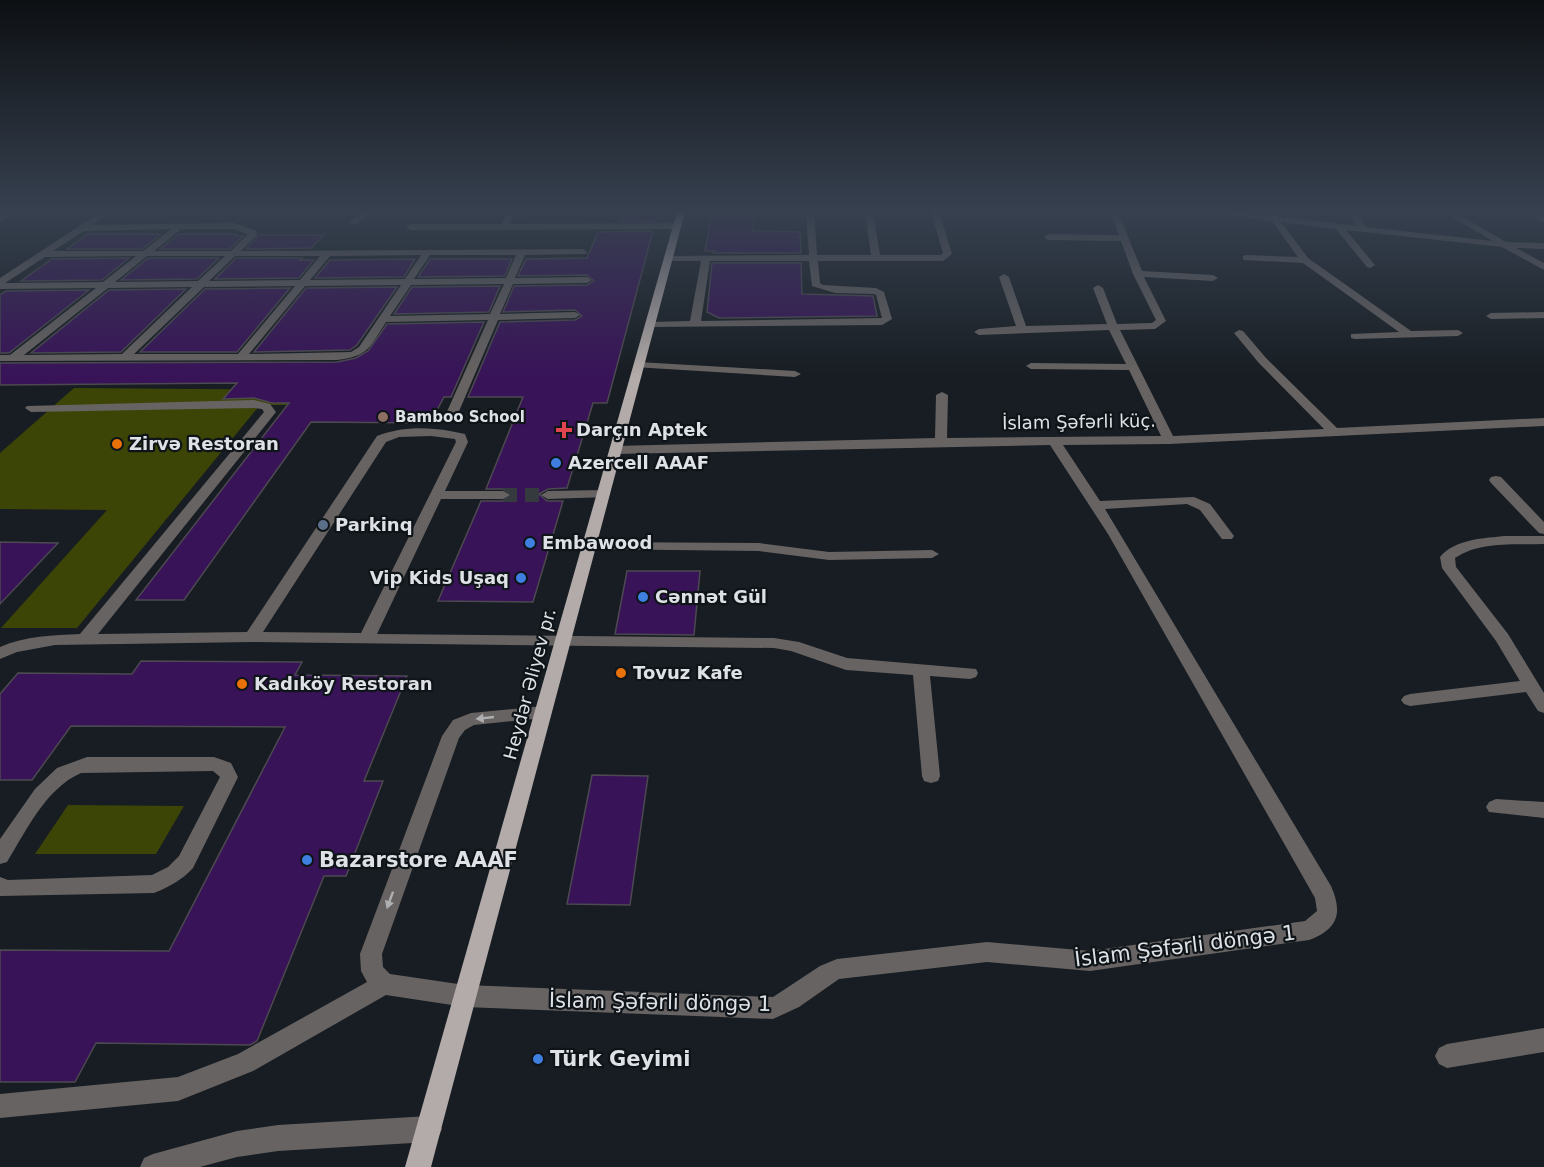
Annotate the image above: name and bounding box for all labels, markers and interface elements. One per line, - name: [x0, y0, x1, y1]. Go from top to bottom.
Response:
- place label: Bamboo School: [395, 408, 525, 426]
- marker: Bamboo School: [376, 410, 390, 424]
- street label: İslam Şəfərli küç.: [1002, 410, 1156, 433]
- place label: Darçın Aptek: [576, 419, 709, 440]
- marker: Darçın Aptek: [557, 423, 571, 437]
- place label: Zirvə Restoran: [129, 433, 279, 454]
- marker: Zirvə Restoran: [110, 437, 124, 451]
- place label: Azercell AAAF: [568, 452, 709, 473]
- marker: Azercell AAAF: [549, 456, 563, 470]
- place label: Parkinq: [335, 514, 413, 535]
- marker: Parkinq: [316, 518, 330, 532]
- place label: Embawood: [542, 532, 652, 553]
- marker: Embawood: [523, 536, 537, 550]
- place label: Vip Kids Uşaq: [370, 567, 509, 588]
- marker: Vip Kids Uşaq: [514, 571, 528, 585]
- place label: Cənnət Gül: [655, 586, 767, 607]
- marker: Cənnət Gül: [636, 590, 650, 604]
- street label: Heydər Əliyev pr.: [499, 606, 560, 762]
- place label: Tovuz Kafe: [633, 662, 743, 683]
- marker: Tovuz Kafe: [614, 666, 628, 680]
- place label: Kadıköy Restoran: [254, 673, 433, 694]
- marker: Kadıköy Restoran: [235, 677, 249, 691]
- one-way arrow: [475, 713, 494, 723]
- place label: Bazarstore AAAF: [319, 848, 518, 872]
- marker: Bazarstore AAAF: [300, 853, 314, 867]
- one-way arrow: [385, 892, 395, 910]
- street label: İslam Şəfərli döngə 1: [1073, 920, 1297, 971]
- street label: İslam Şəfərli döngə 1: [549, 987, 771, 1016]
- place label: Türk Geyimi: [550, 1047, 690, 1071]
- marker: Türk Geyimi: [531, 1052, 545, 1066]

